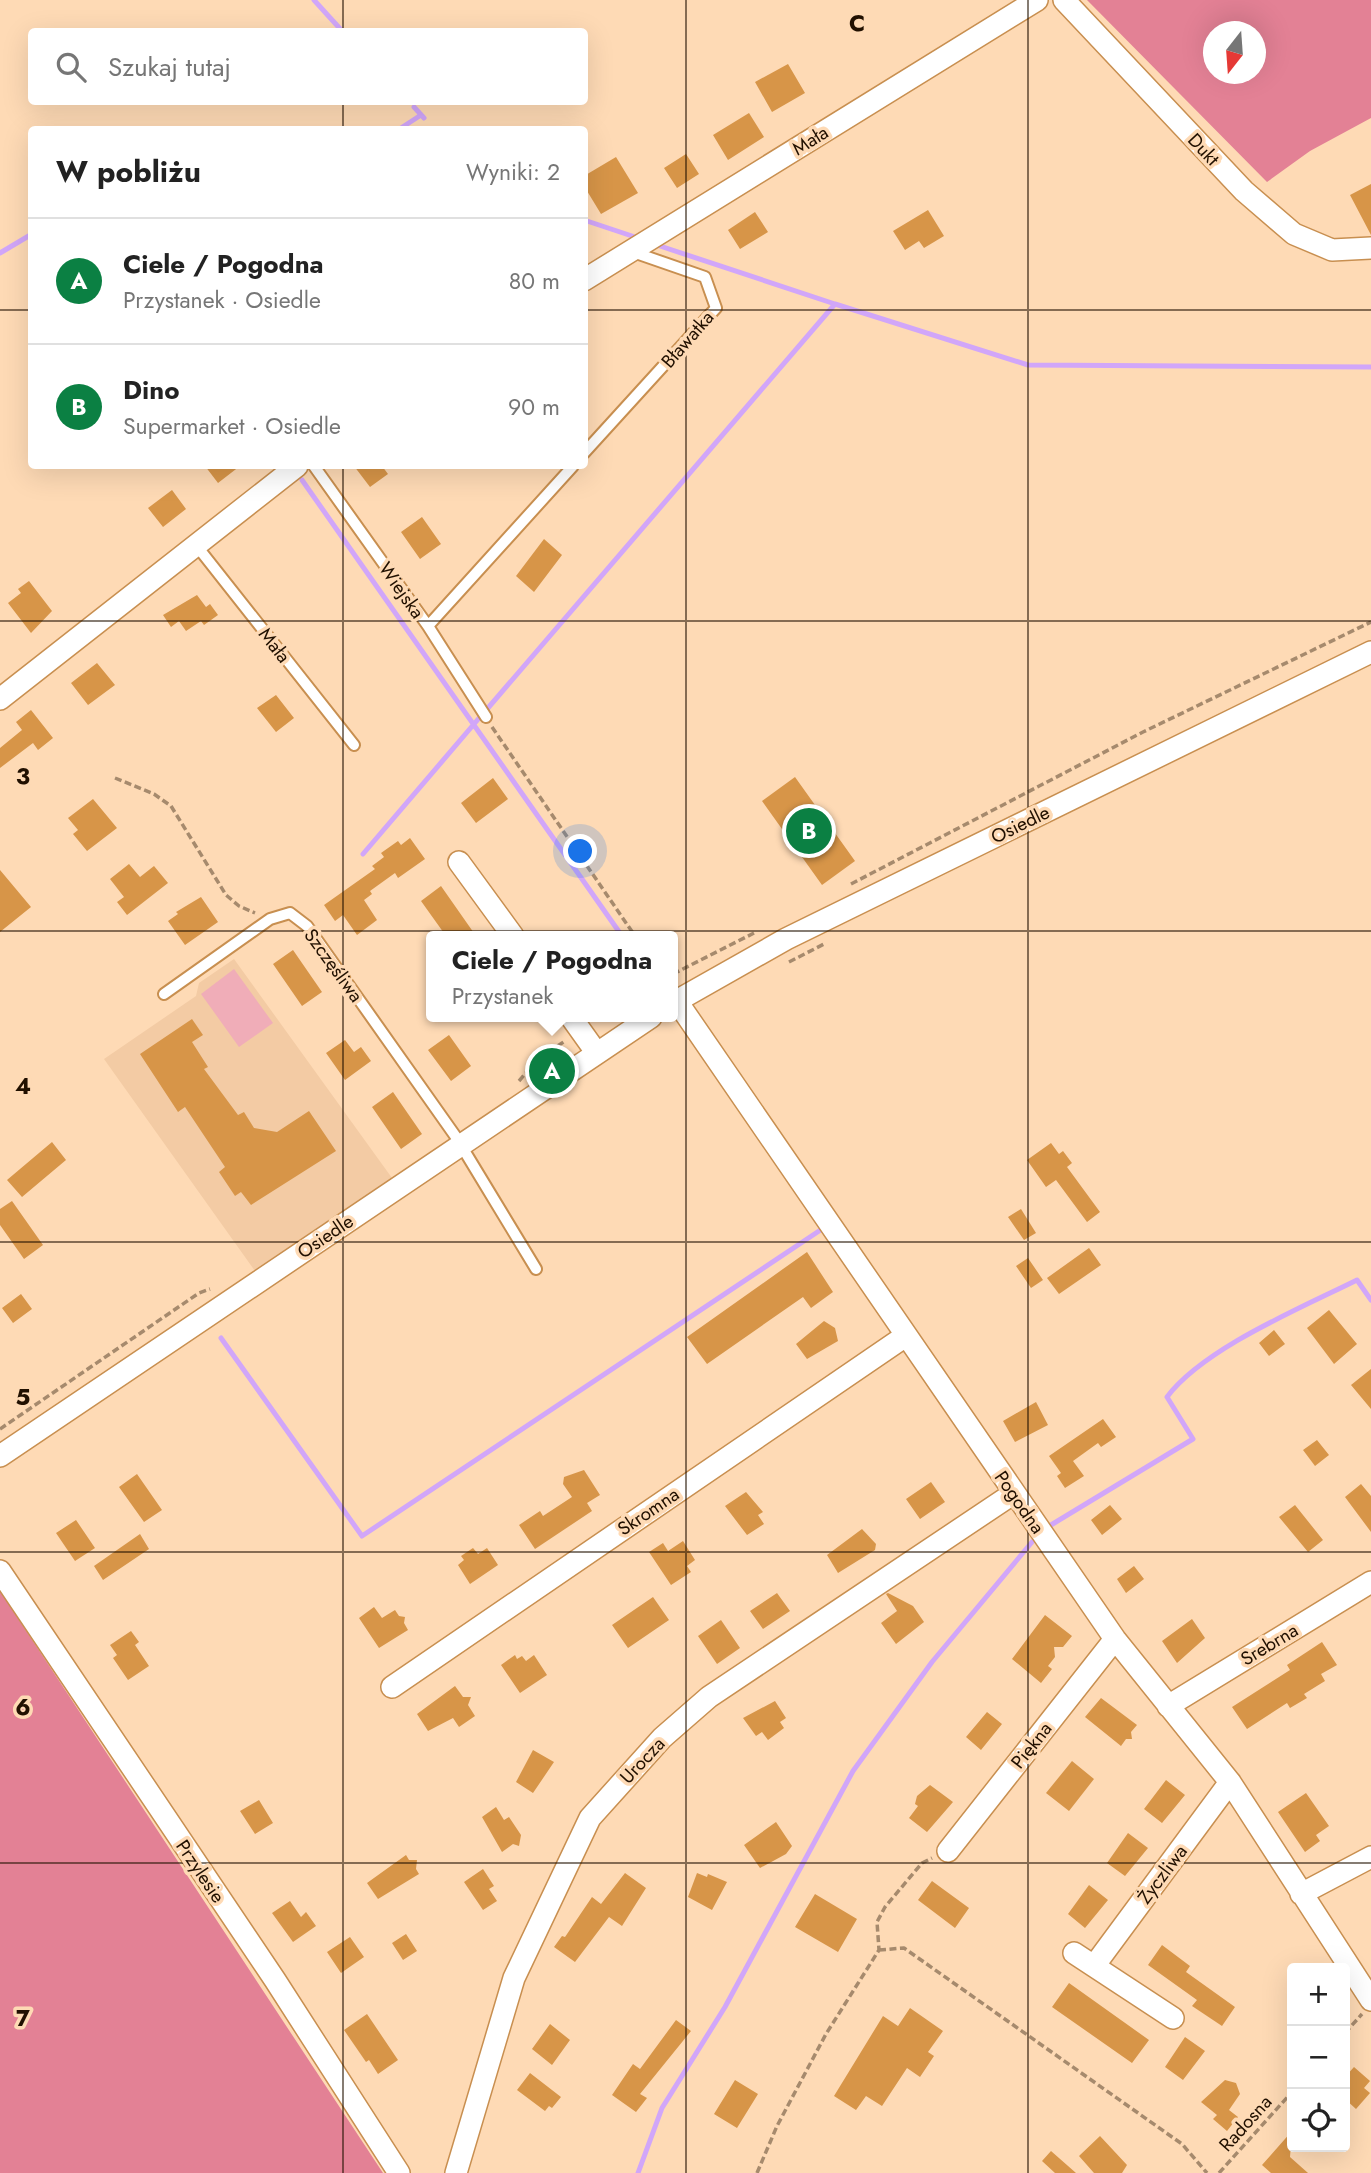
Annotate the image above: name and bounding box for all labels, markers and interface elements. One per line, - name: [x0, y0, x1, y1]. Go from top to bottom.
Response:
- text: C: [849, 6, 865, 40]
- north arrow: [1203, 21, 1266, 84]
- search box: [28, 28, 588, 105]
- icon: search: [52, 48, 90, 86]
- text: Szukaj tutaj: [108, 48, 231, 86]
- street label: Mała: [787, 119, 834, 162]
- street label: Dukt: [1182, 127, 1226, 172]
- text: W pobliżu: [56, 150, 201, 193]
- text: Wyniki: 2: [466, 155, 560, 189]
- text: Ciele / Pogodna: [123, 245, 324, 283]
- text: A: [71, 264, 87, 298]
- text: 80 m: [509, 264, 560, 298]
- text: Przystanek · Osiedle: [123, 283, 321, 317]
- street label: Bławatka: [655, 305, 720, 374]
- text: Dino: [123, 371, 180, 409]
- text: B: [71, 390, 87, 424]
- text: 90 m: [508, 390, 560, 424]
- text: Supermarket · Osiedle: [123, 409, 341, 443]
- street label: Wiejska: [372, 557, 431, 624]
- street label: Mała: [252, 622, 297, 669]
- text: 3: [16, 759, 30, 793]
- street label: Osiedle: [986, 799, 1054, 850]
- pin: B: [786, 805, 832, 857]
- your location: [563, 834, 597, 868]
- street label: Szczęśliwa: [298, 923, 370, 1008]
- popup: [426, 931, 678, 1022]
- text: Ciele / Pogodna: [452, 941, 652, 979]
- text: Przystanek: [452, 979, 553, 1013]
- pin: A: [529, 1045, 575, 1097]
- text: 4: [15, 1069, 31, 1103]
- street label: Osiedle: [292, 1208, 359, 1265]
- text: 5: [16, 1380, 30, 1414]
- street label: Pogodna: [988, 1465, 1051, 1539]
- street label: Skromna: [612, 1481, 685, 1542]
- street label: Srebrna: [1235, 1617, 1303, 1672]
- text: 6: [15, 1690, 31, 1724]
- street label: Piękna: [1005, 1716, 1058, 1774]
- street label: Urocza: [614, 1731, 671, 1790]
- street label: Przylesie: [170, 1834, 232, 1908]
- street label: Życzliwa: [1131, 1839, 1194, 1909]
- map controls: [1287, 1963, 1350, 2152]
- button: +: [1287, 1963, 1350, 2026]
- text: 7: [16, 2001, 30, 2035]
- button: −: [1287, 2026, 1350, 2089]
- street label: Radosna: [1213, 2089, 1278, 2158]
- button: locate: [1287, 2089, 1350, 2152]

